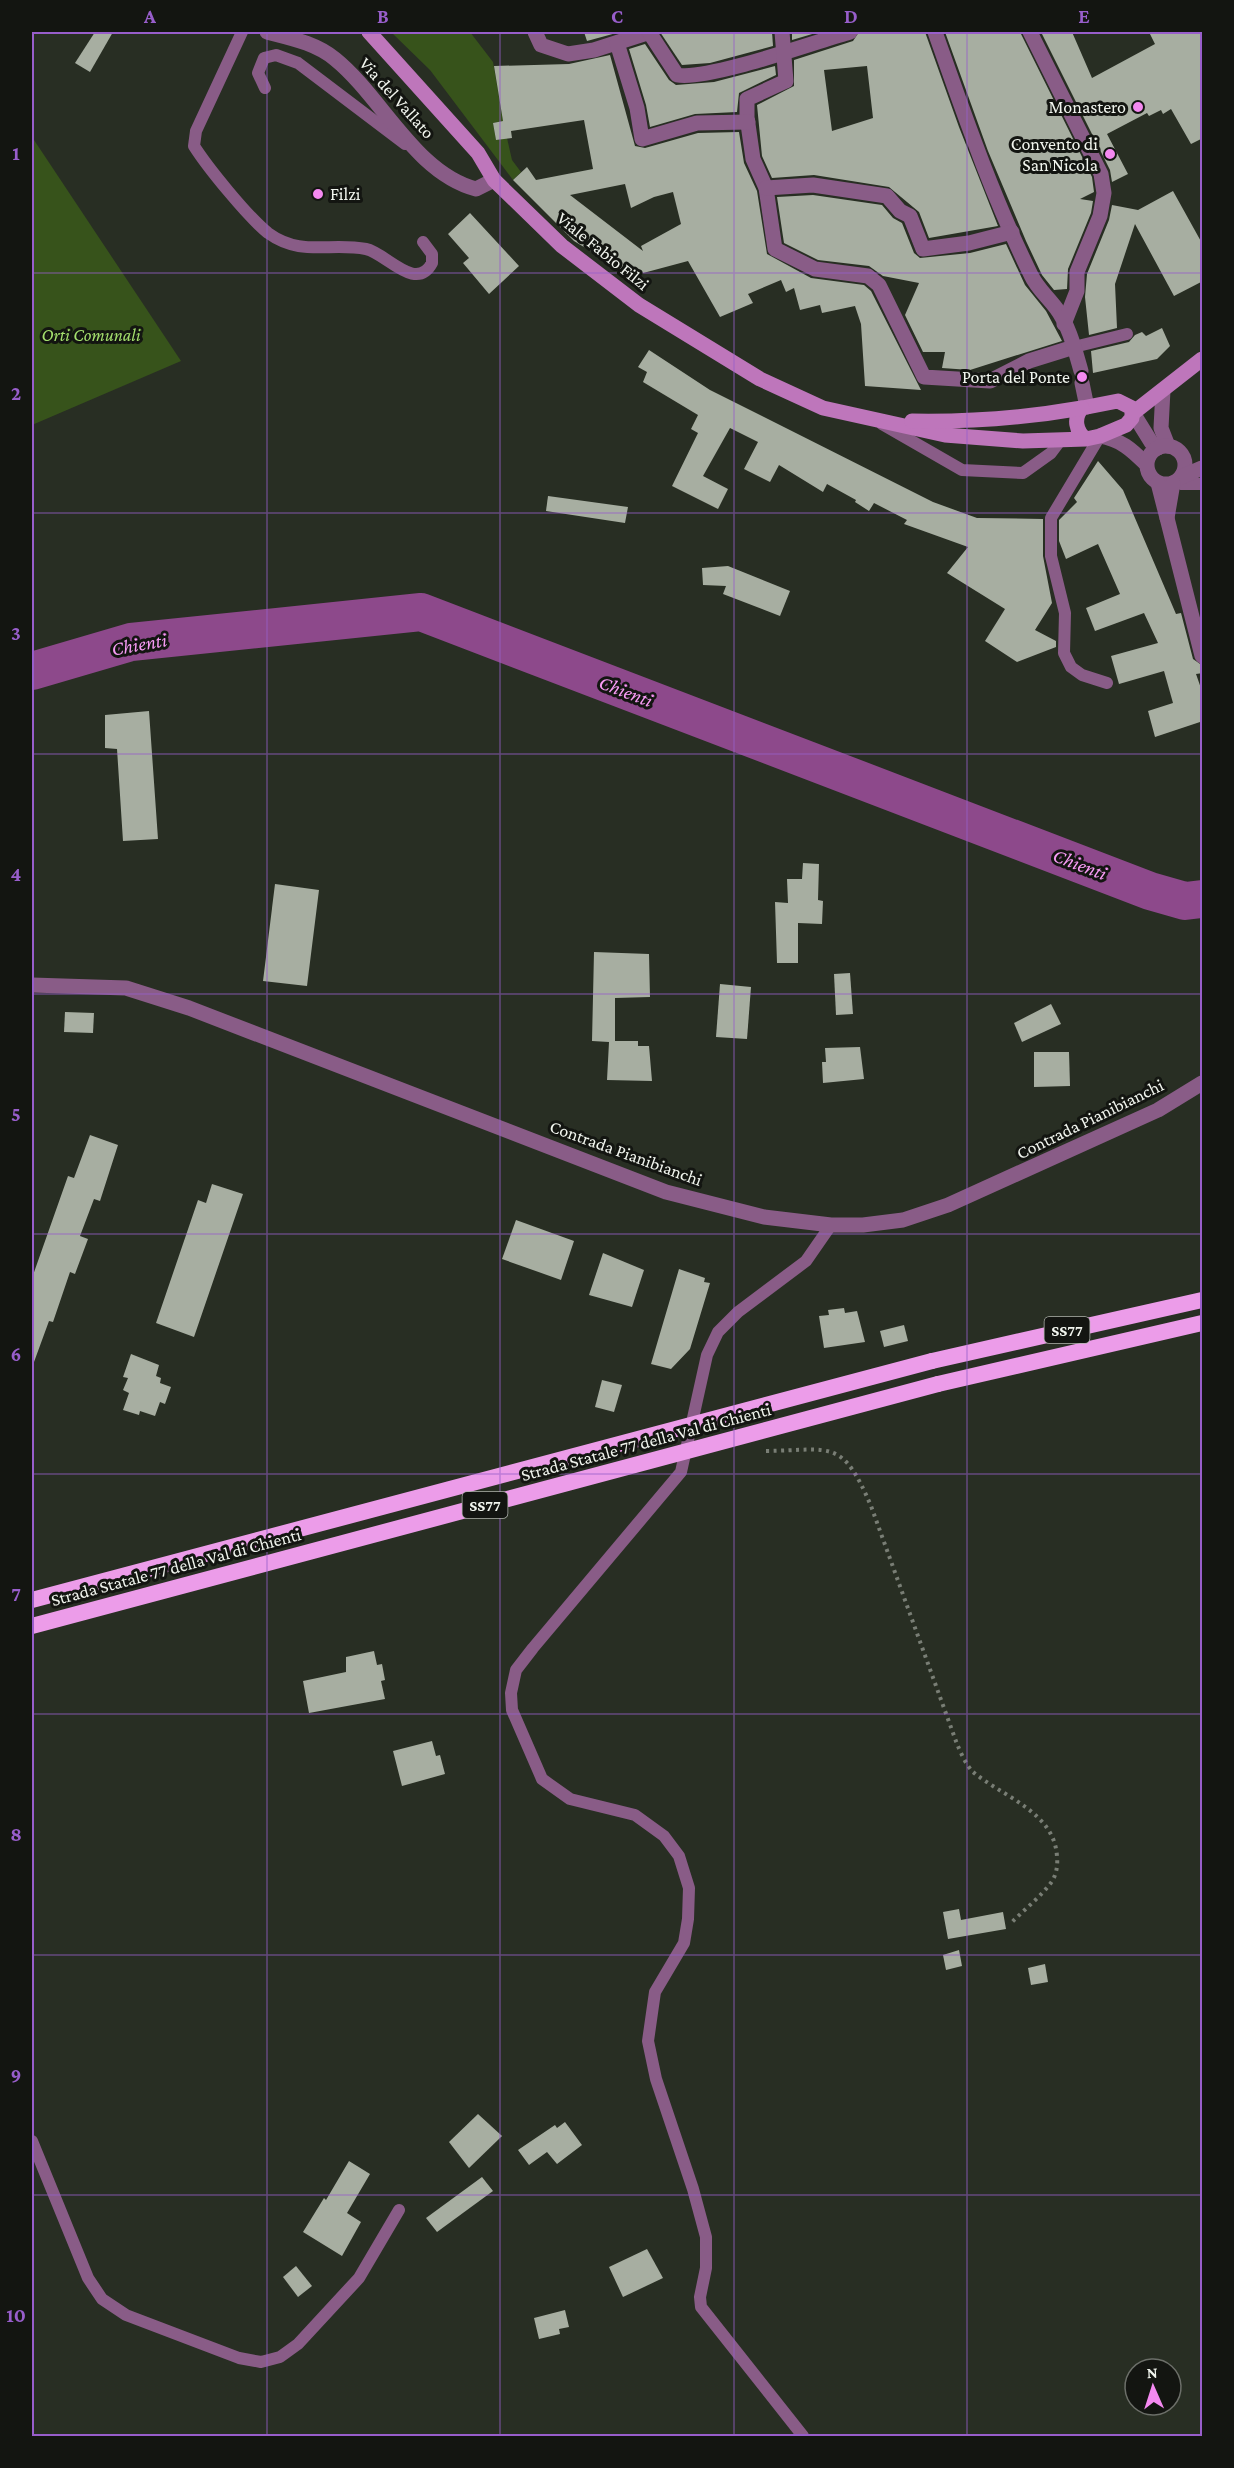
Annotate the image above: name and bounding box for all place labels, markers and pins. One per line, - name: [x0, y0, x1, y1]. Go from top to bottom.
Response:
- place label: Monastero: [1048, 97, 1126, 117]
- marker: Monastero: [1131, 100, 1145, 114]
- place label: Convento di San Nicola: [1011, 134, 1098, 175]
- marker: Convento di San Nicola: [1103, 147, 1117, 161]
- place label: Filzi: [330, 184, 361, 204]
- marker: Filzi: [311, 187, 325, 201]
- place label: Porta del Ponte: [962, 367, 1070, 387]
- marker: Porta del Ponte: [1075, 370, 1089, 384]

